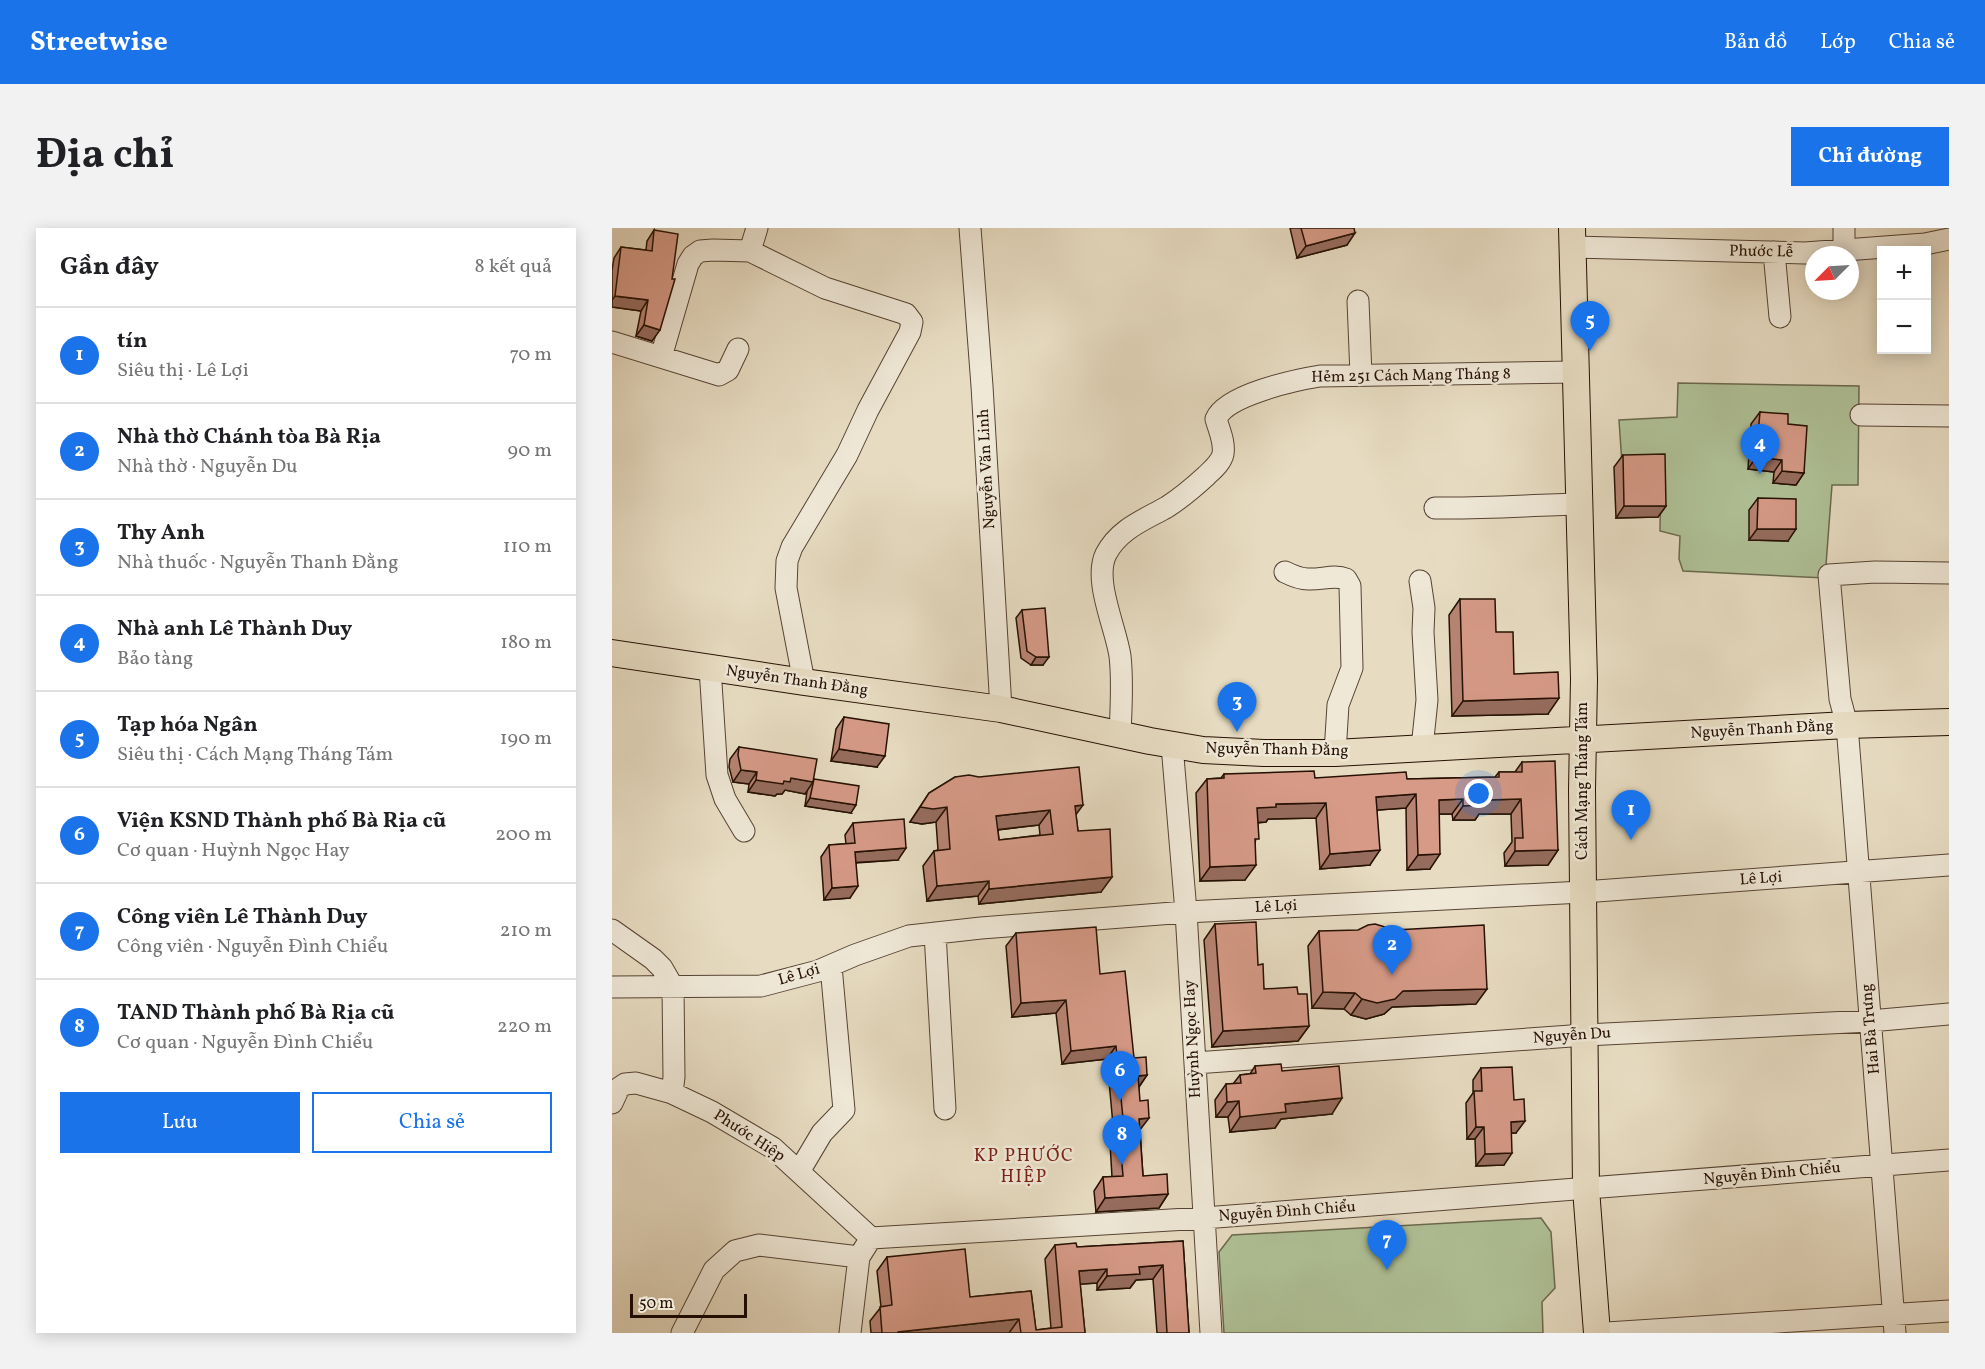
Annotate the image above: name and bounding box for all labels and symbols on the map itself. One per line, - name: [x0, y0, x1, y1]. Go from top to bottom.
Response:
- street label: Phước Lễ: [1729, 240, 1793, 264]
- north arrow: [1805, 246, 1859, 300]
- pin: 5: [1570, 302, 1610, 351]
- street label: Hẻm 251 Cách Mạng Tháng 8: [1311, 363, 1511, 389]
- street label: Nguyễn Văn Linh: [973, 408, 1001, 530]
- pin: 4: [1740, 424, 1780, 474]
- street label: Nguyễn Thanh Đằng: [725, 660, 869, 702]
- pin: 3: [1218, 682, 1256, 732]
- street label: Cách Mạng Tháng Tám: [1572, 702, 1594, 860]
- street label: Nguyễn Thanh Đằng: [1690, 715, 1834, 745]
- street label: Nguyễn Thanh Đằng: [1205, 738, 1349, 762]
- your location: [1464, 779, 1493, 808]
- pin: 1: [1612, 790, 1650, 840]
- street label: Lê Lợi: [1739, 867, 1783, 891]
- street label: Lê Lợi: [1254, 895, 1298, 919]
- pin: 2: [1372, 926, 1412, 975]
- street label: Lê Lợi: [776, 959, 823, 991]
- street label: Huỳnh Ngọc Hay: [1179, 979, 1207, 1099]
- street label: Hai Bà Trưng: [1856, 983, 1886, 1075]
- street label: Nguyễn Du: [1532, 1022, 1612, 1050]
- pin: 6: [1100, 1052, 1140, 1101]
- street label: Phước Hiệp: [709, 1105, 789, 1167]
- pin: 8: [1102, 1116, 1142, 1165]
- district label: KP PHƯỚC HIỆP: [974, 1144, 1074, 1190]
- street label: Nguyễn Đình Chiểu: [1702, 1157, 1842, 1191]
- street label: Nguyễn Đình Chiểu: [1218, 1196, 1356, 1228]
- pin: 7: [1368, 1220, 1406, 1270]
- scale bar: [630, 1291, 747, 1318]

